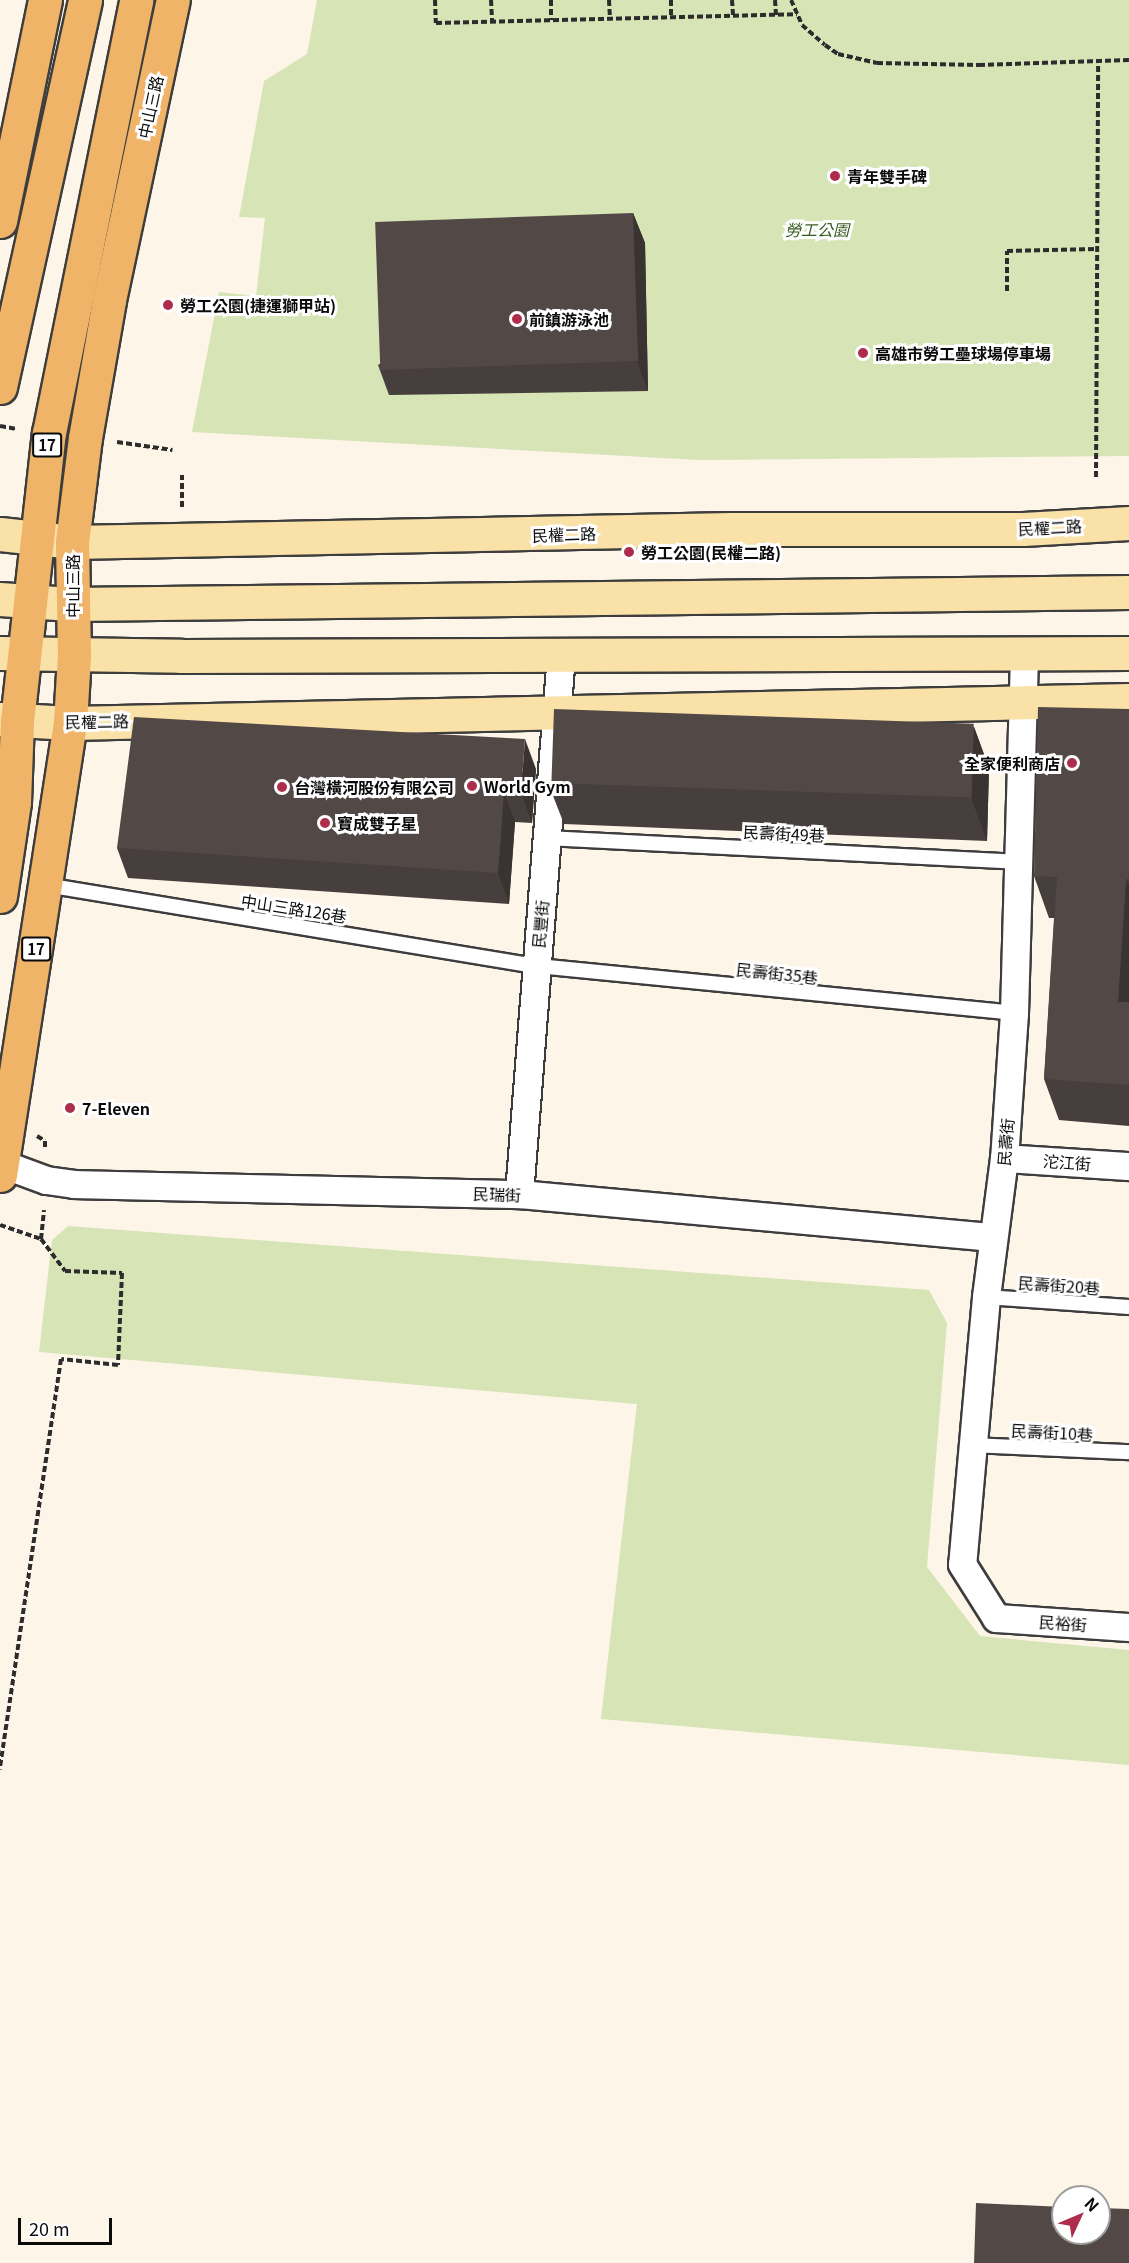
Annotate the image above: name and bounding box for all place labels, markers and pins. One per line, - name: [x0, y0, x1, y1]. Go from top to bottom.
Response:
- place label: 青年雙手碑: [847, 166, 927, 186]
- marker: 青年雙手碑: [828, 169, 842, 183]
- place label: 勞工公園(捷運獅甲站): [180, 295, 336, 315]
- marker: 勞工公園(捷運獅甲站): [161, 298, 175, 312]
- place label: 前鎮游泳池: [529, 309, 609, 329]
- marker: 前鎮游泳池: [510, 312, 524, 326]
- place label: 高雄市勞工壘球場停車場: [875, 343, 1051, 363]
- marker: 高雄市勞工壘球場停車場: [856, 346, 870, 360]
- place label: 勞工公園(民權二路): [641, 542, 781, 562]
- marker: 勞工公園(民權二路): [622, 545, 636, 559]
- place label: 全家便利商店: [964, 753, 1060, 773]
- marker: 全家便利商店: [1065, 756, 1079, 770]
- place label: World Gym: [484, 776, 571, 796]
- place label: 台灣橫河股份有限公司: [294, 777, 454, 797]
- marker: World Gym: [465, 779, 479, 793]
- marker: 台灣橫河股份有限公司: [275, 780, 289, 794]
- place label: 寶成雙子星: [337, 813, 417, 833]
- marker: 寶成雙子星: [318, 816, 332, 830]
- place label: 7-Eleven: [82, 1098, 150, 1118]
- marker: 7-Eleven: [63, 1101, 77, 1115]

